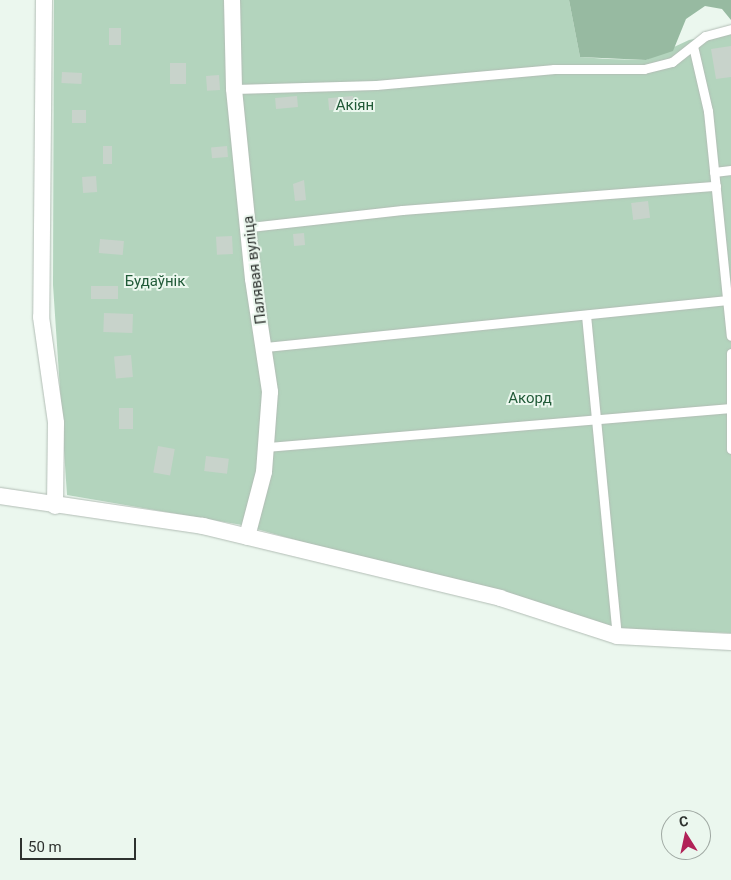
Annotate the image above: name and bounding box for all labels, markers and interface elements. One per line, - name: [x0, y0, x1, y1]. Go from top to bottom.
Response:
- park label: Акіян: [336, 97, 374, 115]
- street label: Палявая вуліца: [239, 215, 271, 325]
- park label: Будаўнік: [125, 273, 185, 291]
- park label: Акорд: [508, 390, 552, 408]
- north arrow: [661, 810, 711, 860]
- text: С: [678, 813, 689, 830]
- scale bar: [22, 828, 139, 860]
- text: 50 m: [28, 838, 62, 856]

